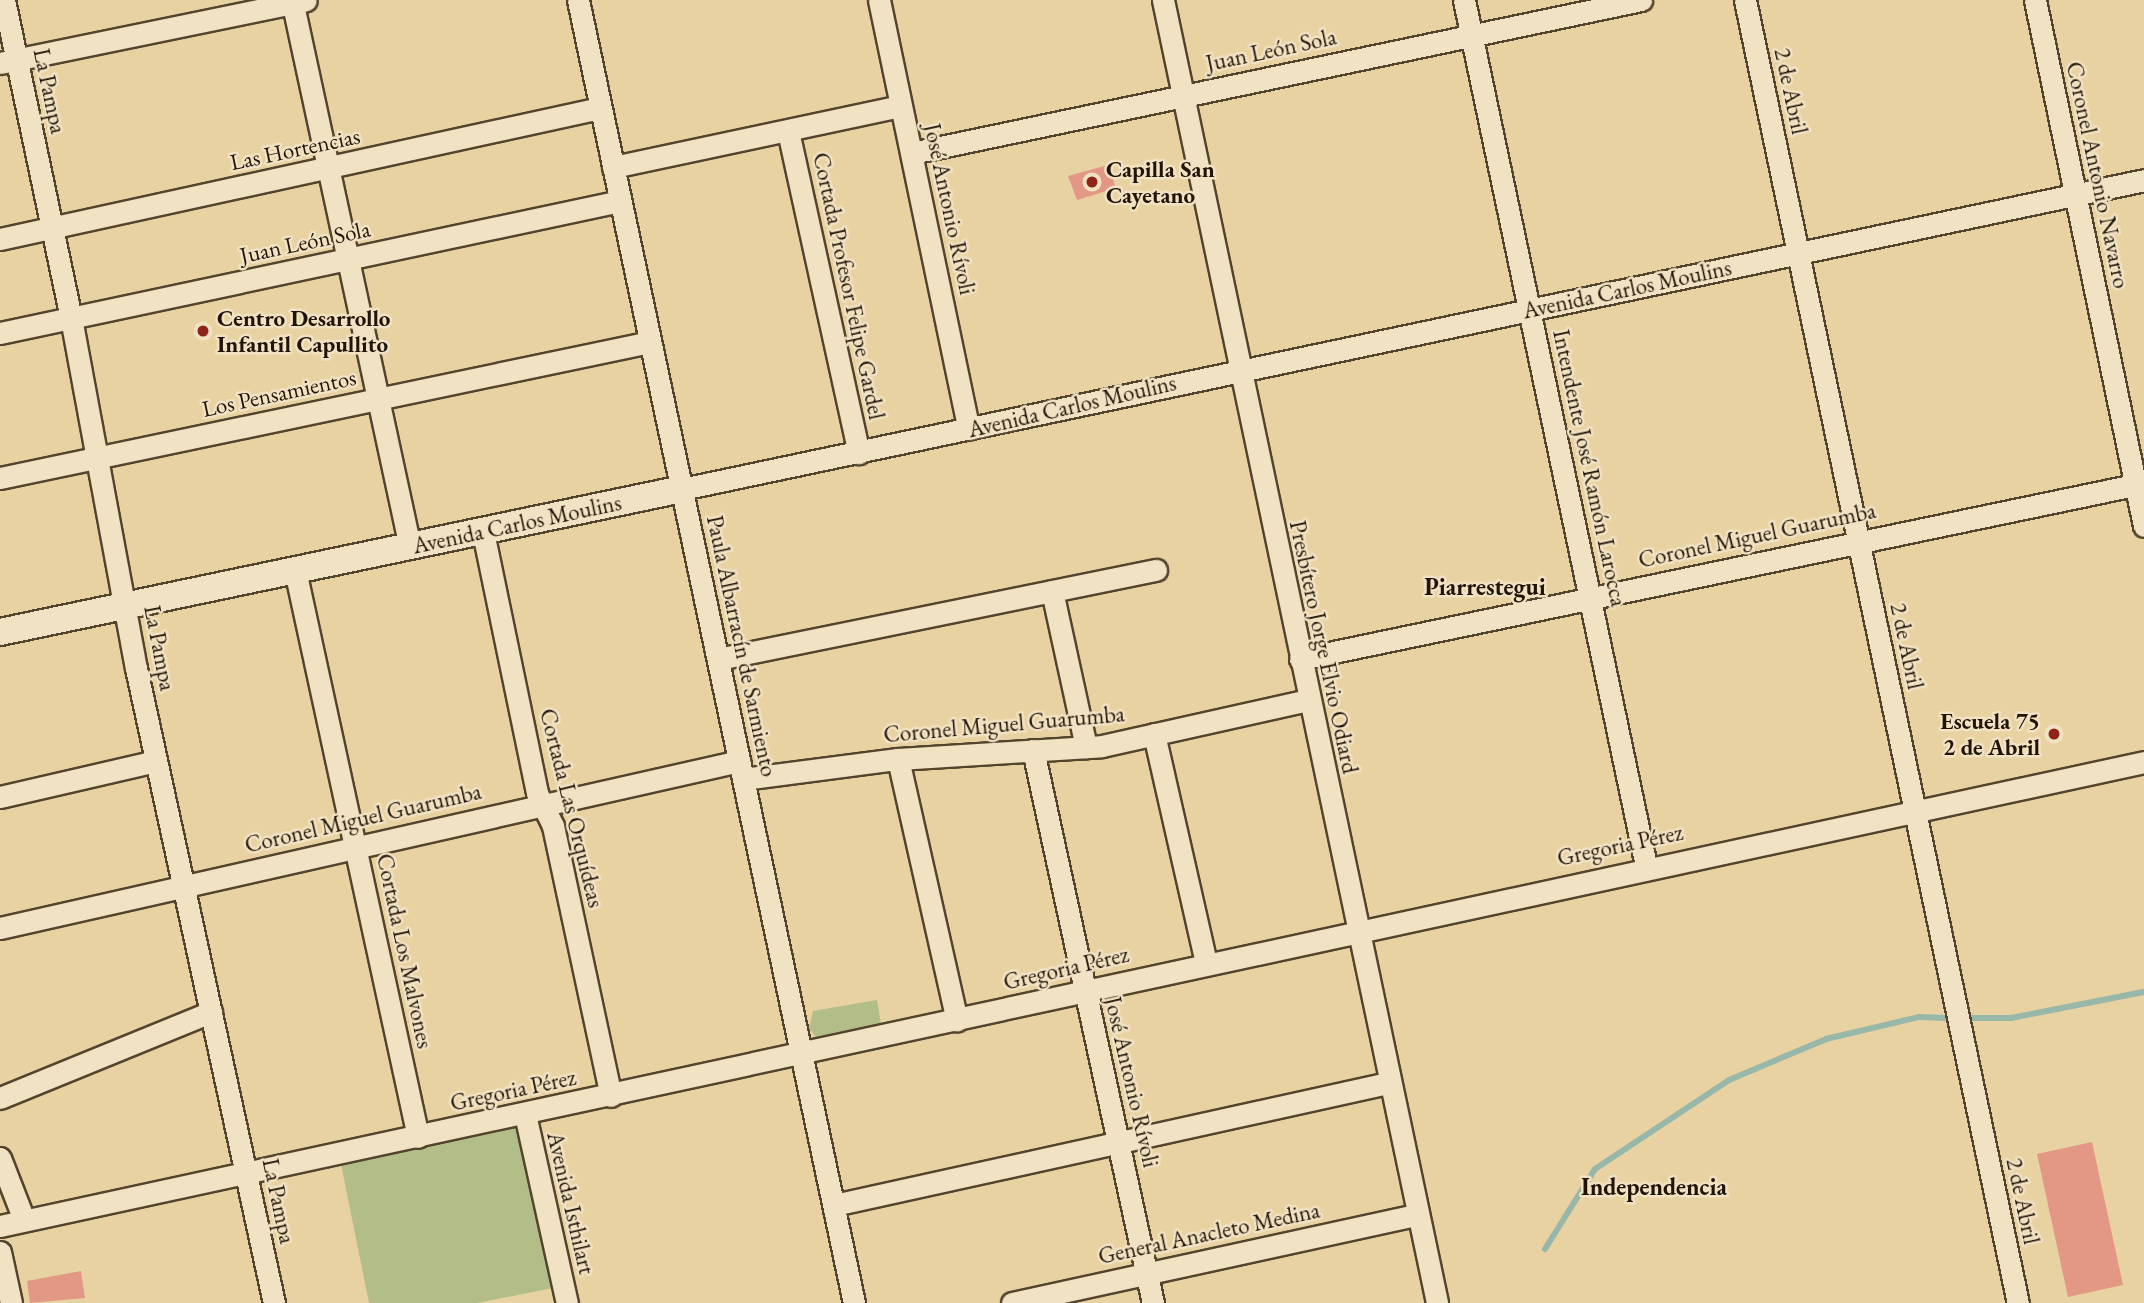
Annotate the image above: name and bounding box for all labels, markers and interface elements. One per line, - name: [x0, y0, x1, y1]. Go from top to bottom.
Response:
- street label: Juan León Sola: [1203, 23, 1339, 77]
- street label: 2 de Abril: [1768, 45, 1814, 137]
- street label: La Pampa: [28, 46, 72, 136]
- street label: Coronel Antonio Navarro: [2060, 59, 2136, 291]
- street label: José Antonio Rívoli: [918, 121, 982, 297]
- street label: Las Hortencias: [227, 122, 363, 176]
- street label: Cortada Profesor Felipe Gardel: [807, 150, 891, 422]
- place label: Capilla San Cayetano: [1106, 155, 1215, 209]
- marker: Capilla San Cayetano: [1084, 174, 1100, 190]
- street label: Juan León Sola: [237, 215, 373, 269]
- street label: Avenida Carlos Moulins: [1520, 253, 1734, 325]
- place label: Centro Desarrollo Infantil Capullito: [217, 304, 390, 358]
- marker: Centro Desarrollo Infantil Capullito: [195, 323, 211, 339]
- street label: Intendente José Ramón Larocca: [1547, 327, 1633, 609]
- street label: Los Pensamientos: [199, 363, 359, 423]
- street label: Avenida Carlos Moulins: [965, 369, 1179, 443]
- street label: Avenida Carlos Moulins: [410, 488, 624, 560]
- street label: Coronel Miguel Guarumba: [1636, 496, 1878, 574]
- street label: Paula Albarracín de Sarmiento: [701, 513, 783, 779]
- street label: Presbítero Jorge Elvio Odiard: [1284, 518, 1364, 776]
- district label: Piarrestegui: [1424, 573, 1546, 601]
- street label: 2 de Abril: [1884, 600, 1930, 692]
- street label: La Pampa: [138, 603, 182, 693]
- street label: Coronel Miguel Guarumba: [882, 700, 1126, 748]
- street label: Cortada Las Orquídeas: [534, 706, 610, 910]
- place label: Escuela 75 2 de Abril: [1940, 707, 2040, 761]
- marker: Escuela 75 2 de Abril: [2046, 726, 2062, 742]
- street label: Coronel Miguel Guarumba: [242, 777, 484, 859]
- street label: Gregoria Pérez: [1555, 818, 1685, 872]
- street label: Cortada Los Malvones: [371, 851, 439, 1051]
- street label: Gregoria Pérez: [1001, 940, 1131, 996]
- street label: José Antonio Rívoli: [1099, 994, 1165, 1170]
- street label: Gregoria Pérez: [448, 1063, 578, 1117]
- street label: Avenida Isthilart: [541, 1129, 601, 1277]
- street label: 2 de Abril: [2000, 1155, 2046, 1247]
- street label: La Pampa: [257, 1156, 301, 1246]
- district label: Independencia: [1581, 1173, 1727, 1201]
- street label: General Anacleto Medina: [1096, 1196, 1322, 1270]

